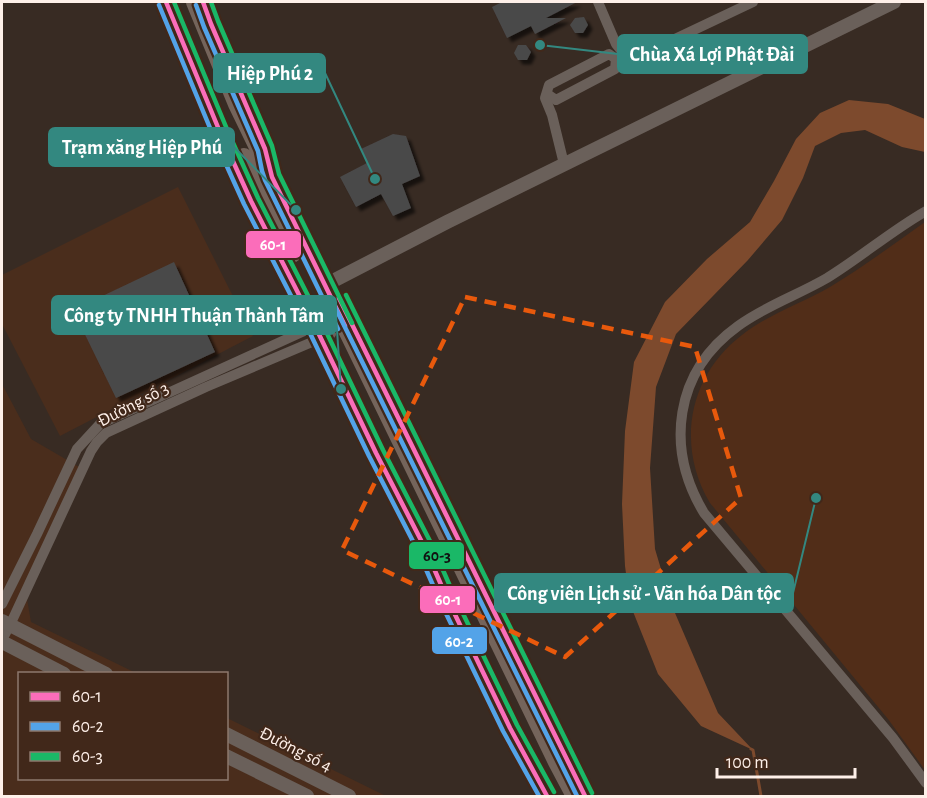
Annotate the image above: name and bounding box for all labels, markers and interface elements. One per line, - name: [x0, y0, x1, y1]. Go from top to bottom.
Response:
- callout: Chùa Xá Lợi Phật Đài: [618, 35, 807, 73]
- text: Chùa Xá Lợi Phật Đài: [629, 45, 795, 65]
- callout: Hiệp Phú 2: [214, 54, 325, 92]
- text: Hiệp Phú 2: [227, 64, 313, 84]
- callout: Trạm xăng Hiệp Phú: [49, 128, 234, 166]
- text: Trạm xăng Hiệp Phú: [62, 138, 223, 158]
- line badge: 60-1: [245, 230, 302, 259]
- text: 60-1: [260, 237, 286, 253]
- callout: Công ty TNHH Thuận Thành Tâm: [52, 296, 336, 334]
- text: Công ty TNHH Thuận Thành Tâm: [64, 306, 324, 326]
- street label: Đường số 3: [94, 378, 172, 430]
- line badge: 60-3: [408, 541, 465, 570]
- text: 60-3: [423, 548, 451, 564]
- callout: Công viên Lịch sử - Văn hóa Dân tộc: [495, 574, 793, 612]
- text: Công viên Lịch sử - Văn hóa Dân tộc: [507, 584, 781, 604]
- line badge: 60-1: [419, 585, 476, 614]
- text: 60-1: [435, 592, 461, 608]
- line badge: 60-2: [431, 626, 488, 655]
- text: 60-2: [445, 634, 474, 650]
- legend: [18, 672, 228, 780]
- text: 60-1: [72, 688, 102, 706]
- text: 60-2: [72, 718, 104, 736]
- street label: Đường số 4: [256, 723, 335, 776]
- scale bar: [717, 741, 855, 779]
- text: 60-3: [72, 748, 103, 766]
- text: 100 m: [726, 754, 769, 772]

